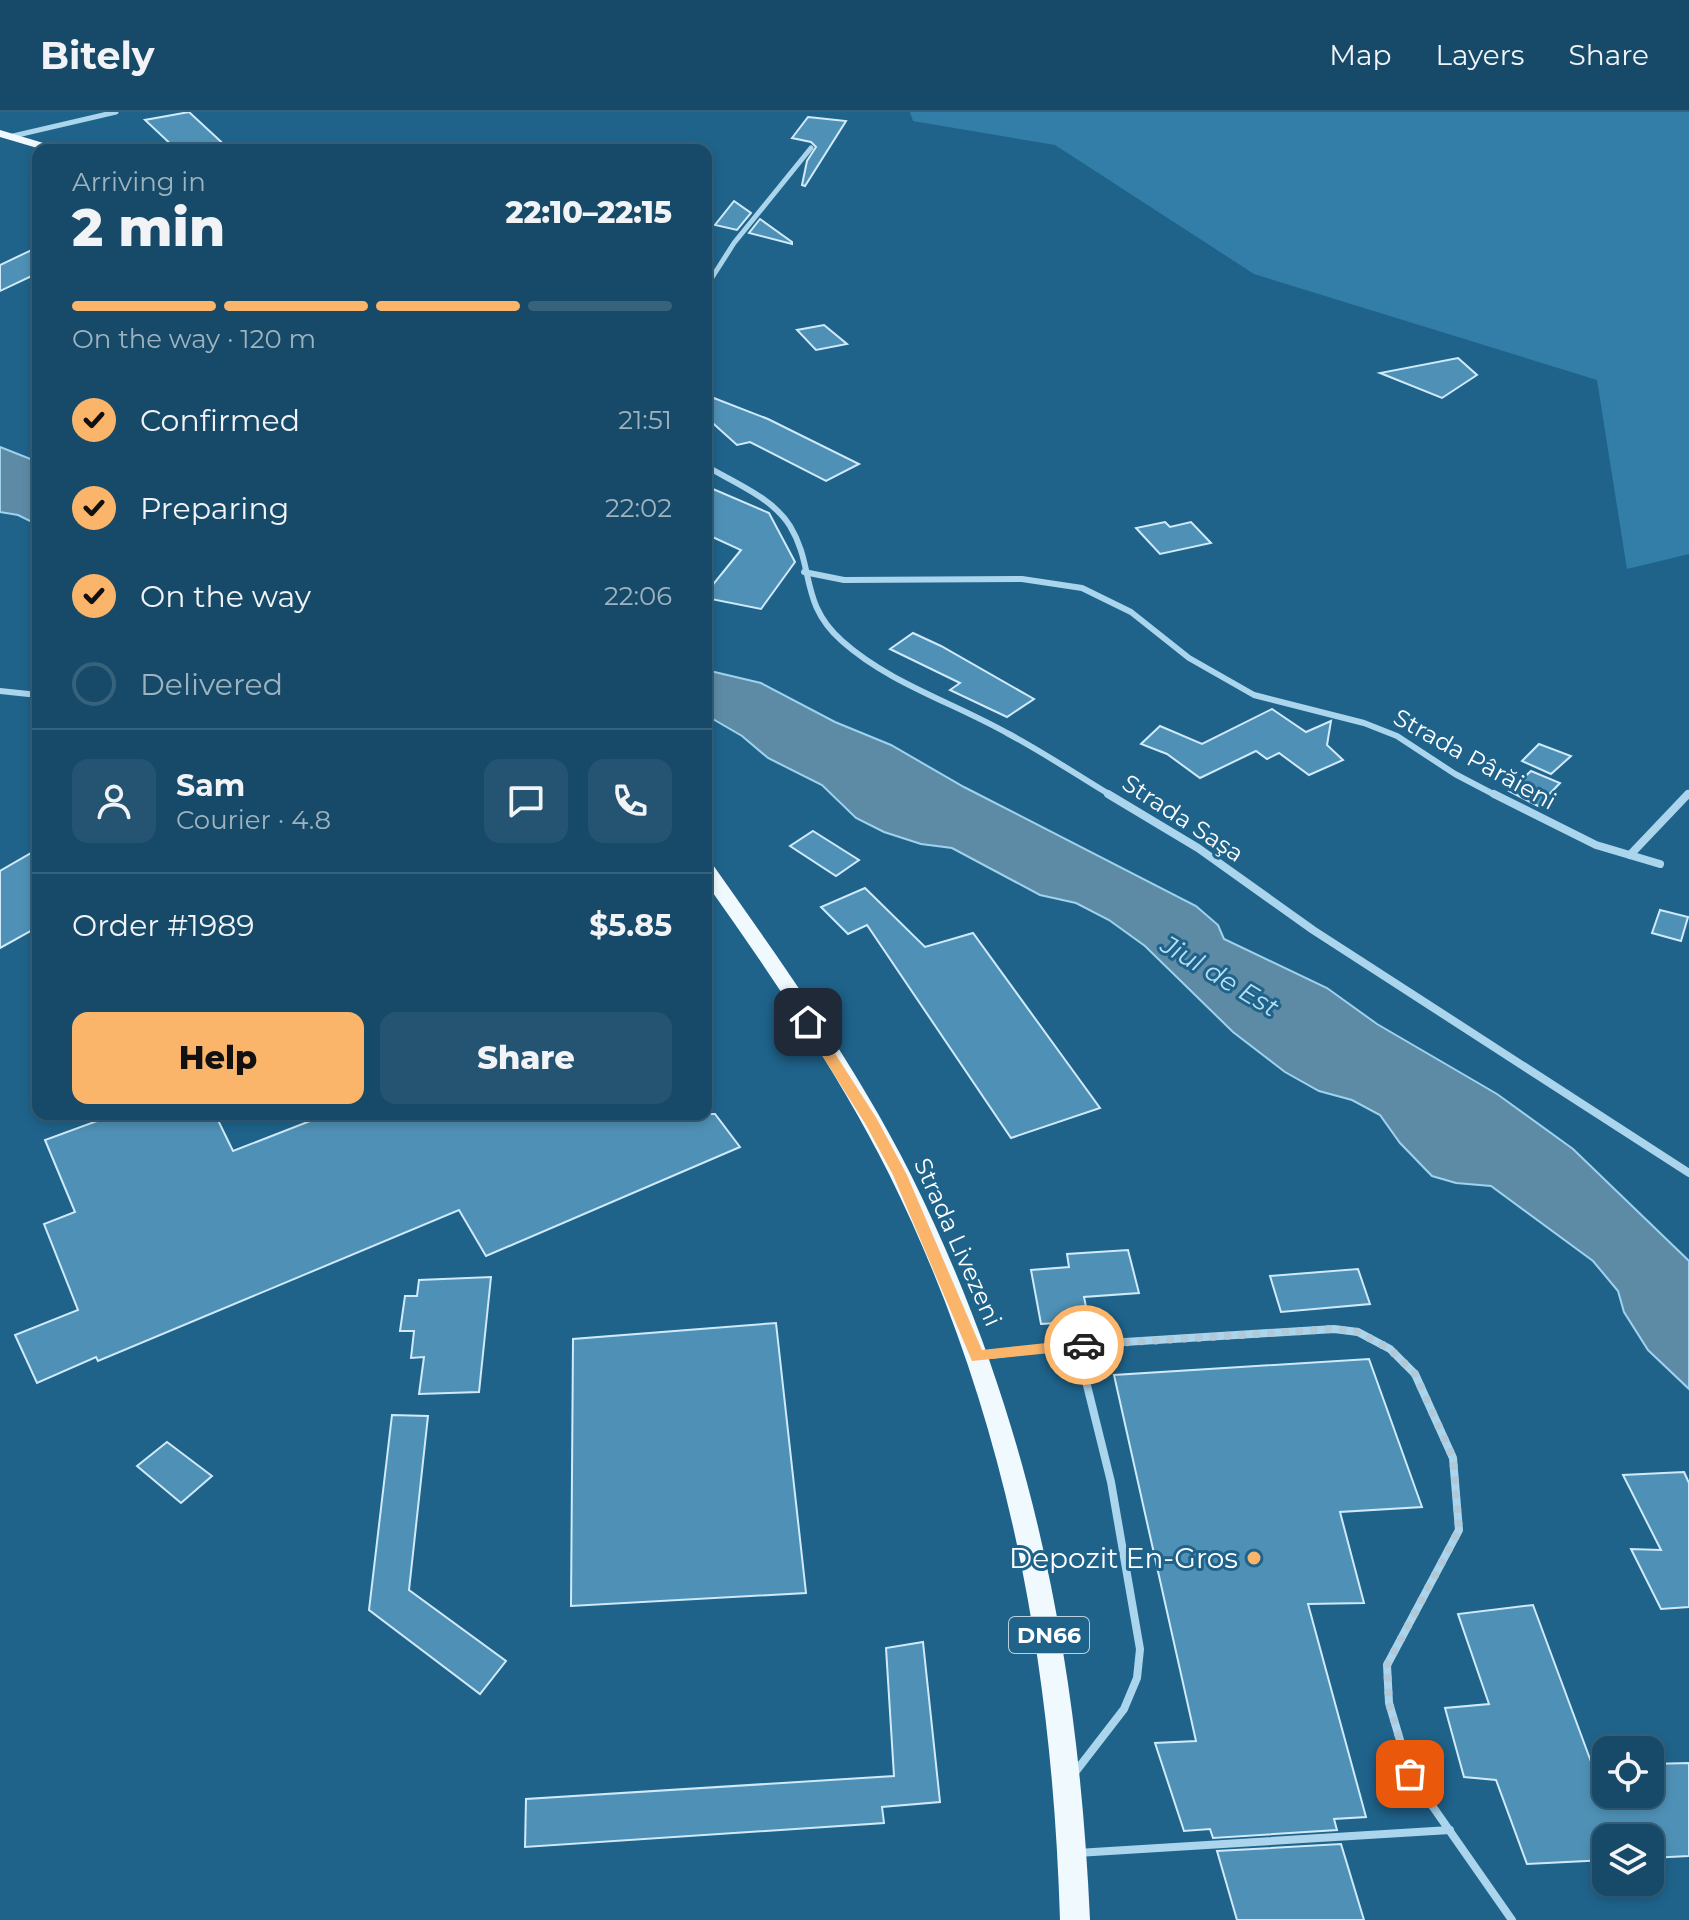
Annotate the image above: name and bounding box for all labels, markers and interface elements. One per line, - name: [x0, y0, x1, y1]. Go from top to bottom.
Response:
- text: Bitely: [40, 32, 155, 79]
- text: Map: [1329, 38, 1392, 72]
- text: Layers: [1436, 38, 1525, 72]
- text: Share: [1569, 38, 1649, 72]
- text: Arriving in: [72, 166, 206, 198]
- text: 22:10–22:15: [506, 194, 672, 231]
- text: 2 min: [72, 196, 225, 259]
- text: On the way · 120 m: [72, 323, 316, 355]
- icon: check: [72, 398, 116, 442]
- text: Confirmed: [140, 402, 300, 439]
- text: 21:51: [618, 404, 672, 436]
- icon: check: [72, 486, 116, 530]
- text: Preparing: [140, 490, 289, 527]
- text: 22:02: [605, 492, 672, 524]
- icon: check: [72, 574, 116, 618]
- text: On the way: [140, 578, 311, 615]
- text: 22:06: [604, 580, 672, 612]
- text: Delivered: [140, 666, 283, 703]
- street label: Strada Pârăieni: [1389, 702, 1561, 816]
- button: person: [72, 759, 156, 843]
- button: chat: [484, 759, 568, 843]
- button: phone: [588, 759, 672, 843]
- text: Sam: [176, 767, 245, 804]
- street label: Strada Saşa: [1117, 768, 1249, 868]
- text: Courier · 4.8: [176, 804, 331, 836]
- text: Order #1989: [72, 907, 255, 944]
- text: $5.85: [589, 907, 672, 944]
- water label: Jiul de Est: [1155, 928, 1285, 1024]
- pin: [774, 988, 842, 1056]
- icon: home: [786, 1000, 830, 1044]
- button: Help: [72, 1012, 364, 1104]
- button: Share: [380, 1012, 672, 1104]
- street label: Strada Livezeni: [908, 1153, 1008, 1331]
- courier: [1044, 1305, 1124, 1385]
- icon: car: [1062, 1323, 1106, 1367]
- place label: Depozit En-Gros: [1009, 1541, 1238, 1575]
- marker: Depozit En-Gros: [1245, 1549, 1263, 1567]
- road number: DN66: [1009, 1617, 1089, 1653]
- map controls: [1592, 1736, 1664, 1896]
- button: locate: [1592, 1736, 1664, 1808]
- pin: [1376, 1740, 1444, 1808]
- icon: bag: [1388, 1752, 1432, 1796]
- button: layers: [1592, 1824, 1664, 1896]

